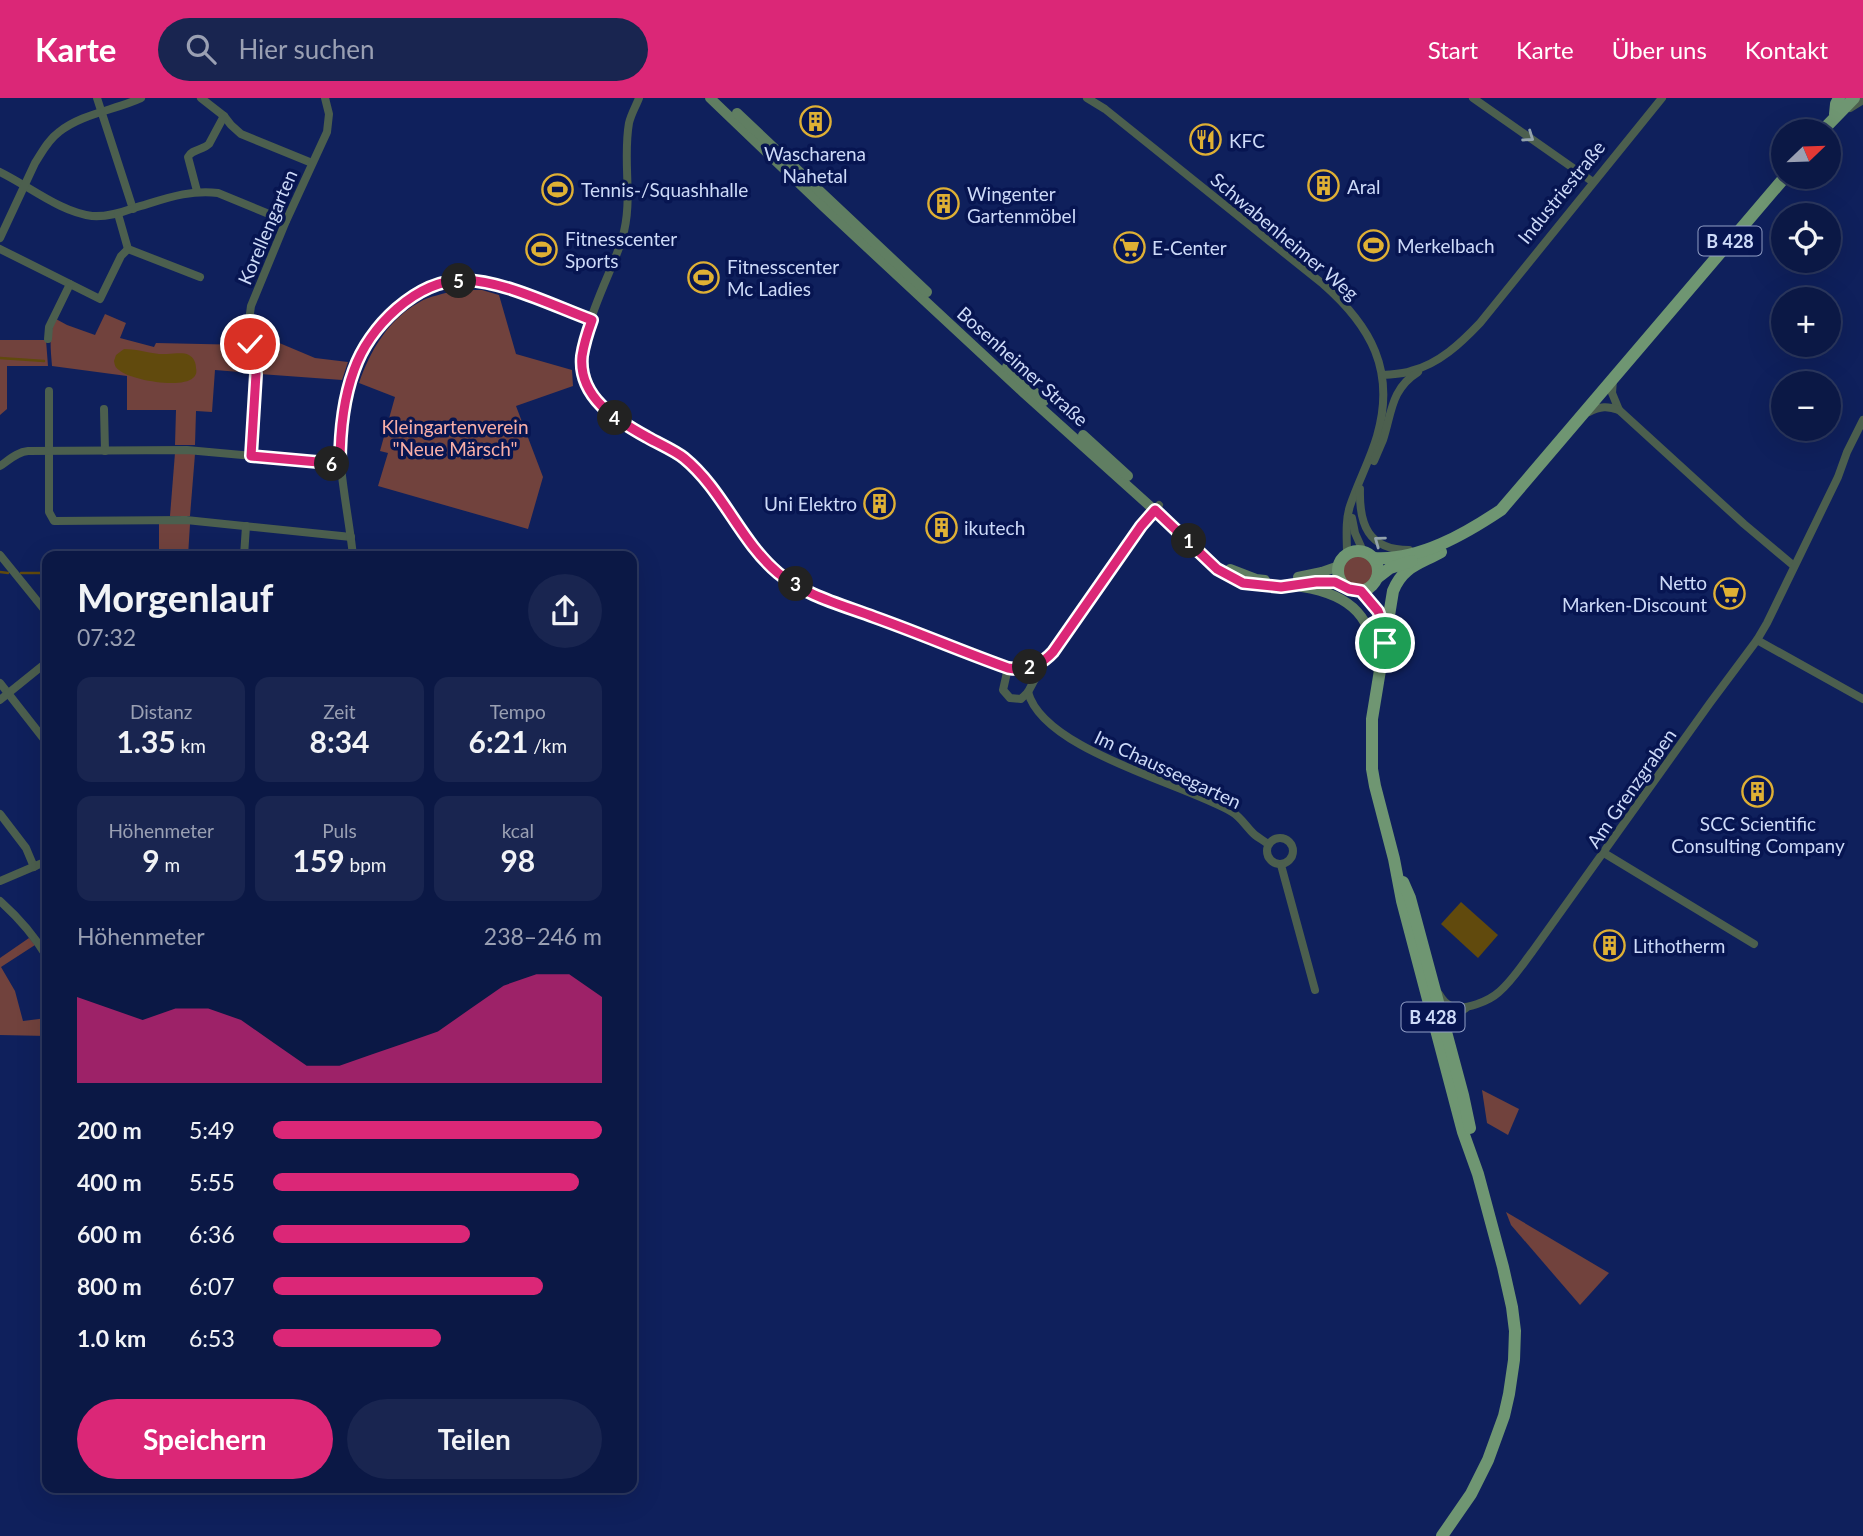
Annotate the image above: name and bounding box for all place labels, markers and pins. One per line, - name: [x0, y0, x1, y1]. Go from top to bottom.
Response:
- building icon: Wascharena Nahetal: [798, 105, 832, 139]
- restaurant icon: KFC: [1189, 123, 1223, 157]
- place label: KFC: [1229, 129, 1265, 152]
- place label: Wascharena Nahetal: [764, 142, 866, 187]
- building icon: Aral: [1307, 169, 1341, 203]
- sports icon: Tennis-/Squashhalle: [541, 172, 575, 206]
- place label: Aral: [1347, 175, 1381, 198]
- place label: Tennis-/Squashhalle: [581, 178, 748, 201]
- place label: Wingenter Gartenmöbel: [967, 182, 1076, 227]
- building icon: Wingenter Gartenmöbel: [927, 187, 961, 221]
- place label: Fitnesscenter Sports: [565, 227, 677, 272]
- sports icon: Merkelbach: [1357, 228, 1391, 262]
- supermarket icon: E-Center: [1112, 230, 1146, 264]
- sports icon: Fitnesscenter Sports: [525, 232, 559, 266]
- place label: Merkelbach: [1397, 234, 1495, 257]
- place label: E-Center: [1152, 236, 1227, 259]
- place label: Fitnesscenter Mc Ladies: [727, 255, 839, 300]
- sports icon: Fitnesscenter Mc Ladies: [687, 260, 721, 294]
- pin: 5: [442, 264, 476, 298]
- pin: [220, 314, 280, 374]
- pin: 4: [598, 400, 632, 436]
- pin: 6: [314, 446, 350, 482]
- building icon: Uni Elektro: [863, 486, 897, 520]
- place label: Uni Elektro: [764, 492, 857, 515]
- building icon: ikutech: [924, 510, 958, 544]
- place label: ikutech: [964, 516, 1025, 539]
- pin: 1: [1172, 524, 1206, 558]
- pin: 3: [778, 566, 814, 602]
- place label: Netto Marken-Discount: [1562, 571, 1707, 616]
- supermarket icon: Netto Marken-Discount: [1713, 576, 1747, 610]
- pin: [1355, 613, 1415, 673]
- pin: 2: [1012, 650, 1048, 684]
- building icon: SCC Scientific Consulting Company: [1741, 775, 1775, 809]
- place label: SCC Scientific Consulting Company: [1671, 812, 1845, 857]
- building icon: Lithotherm: [1593, 928, 1627, 962]
- place label: Lithotherm: [1633, 934, 1725, 957]

